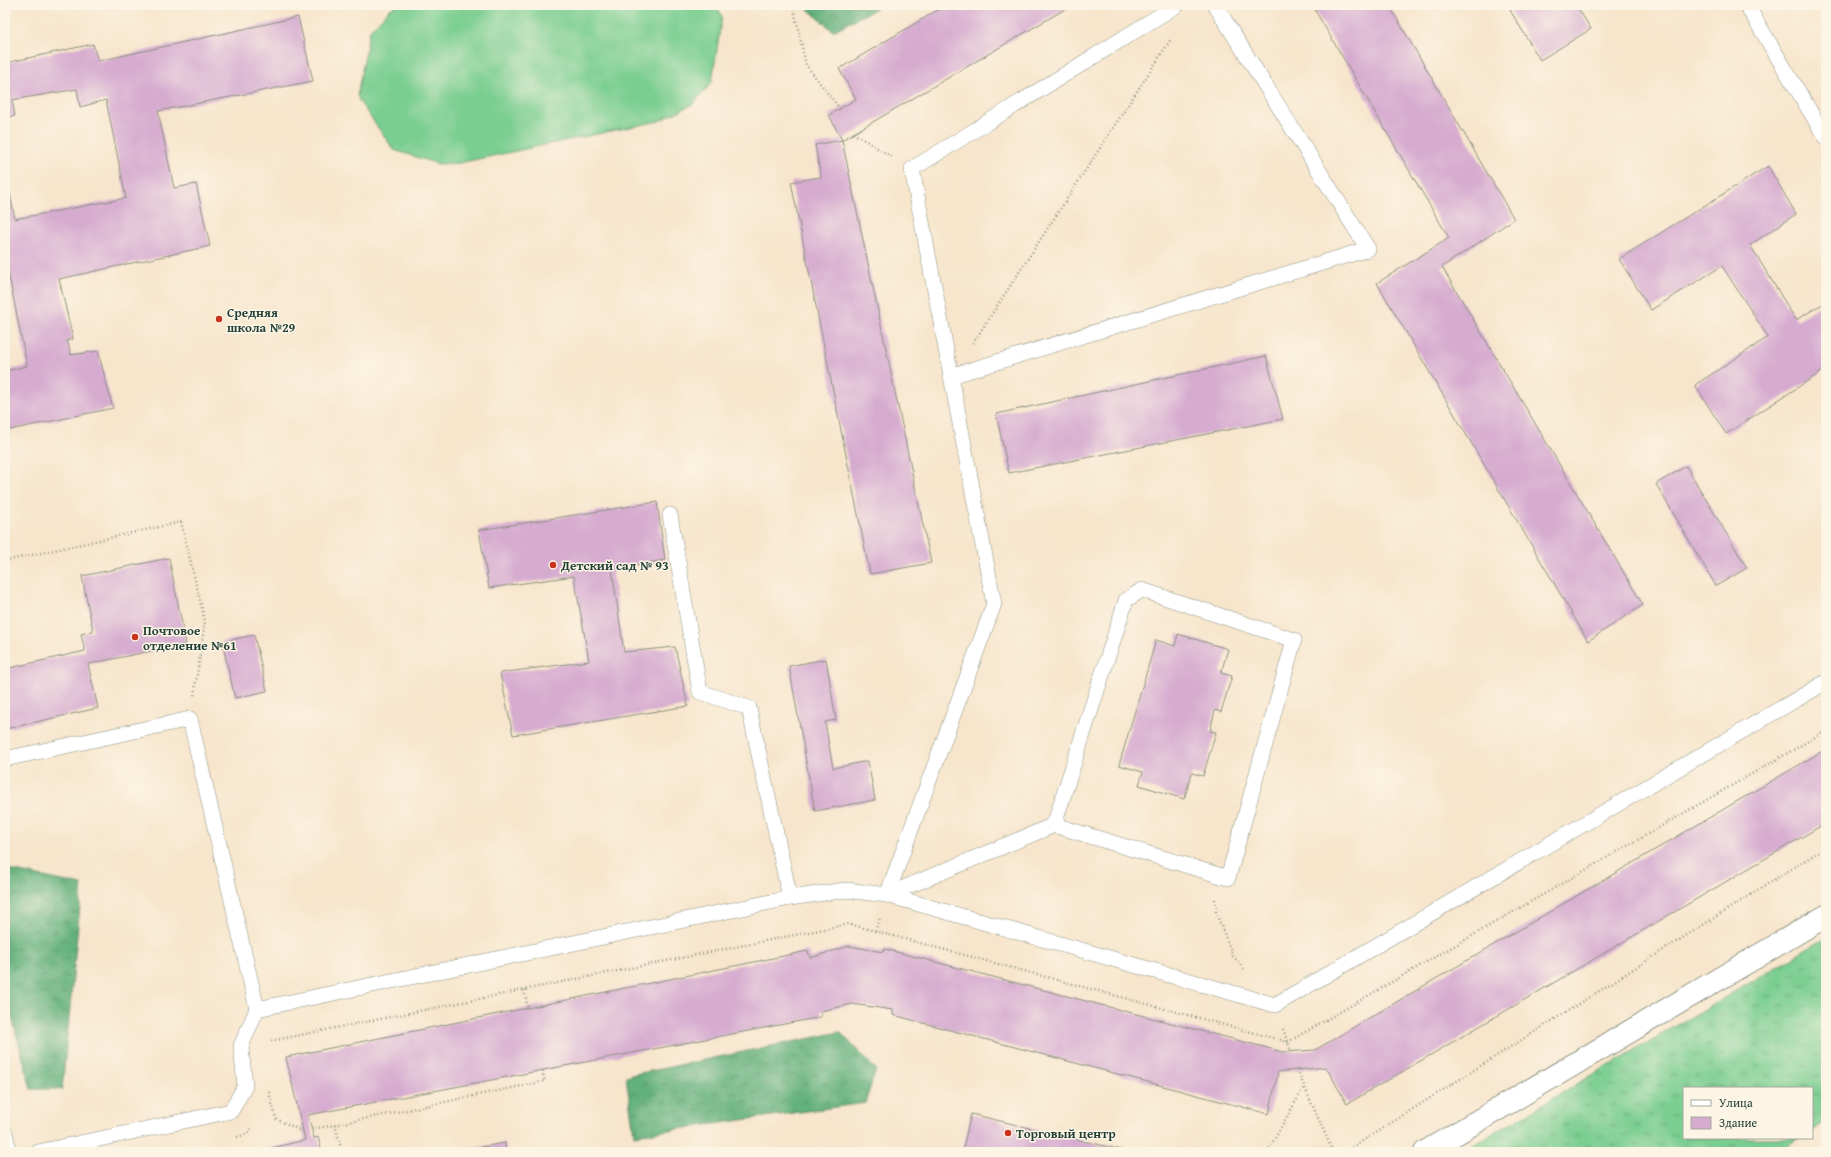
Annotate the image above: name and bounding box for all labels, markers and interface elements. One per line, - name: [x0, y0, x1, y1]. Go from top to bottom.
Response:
- place label: Средняя школа №29: [227, 303, 296, 337]
- marker: Средняя школа №29: [214, 314, 224, 324]
- place label: Детский сад № 93: [560, 556, 669, 575]
- marker: Детский сад № 93: [548, 560, 558, 570]
- place label: Почтовое отделение №61: [143, 621, 237, 655]
- marker: Почтовое отделение №61: [130, 632, 140, 642]
- legend: [1683, 1087, 1813, 1139]
- text: Улица: [1719, 1094, 1753, 1111]
- text: Здание: [1719, 1114, 1758, 1131]
- place label: Торговый центр: [1016, 1124, 1116, 1143]
- marker: Торговый центр: [1003, 1128, 1013, 1138]

